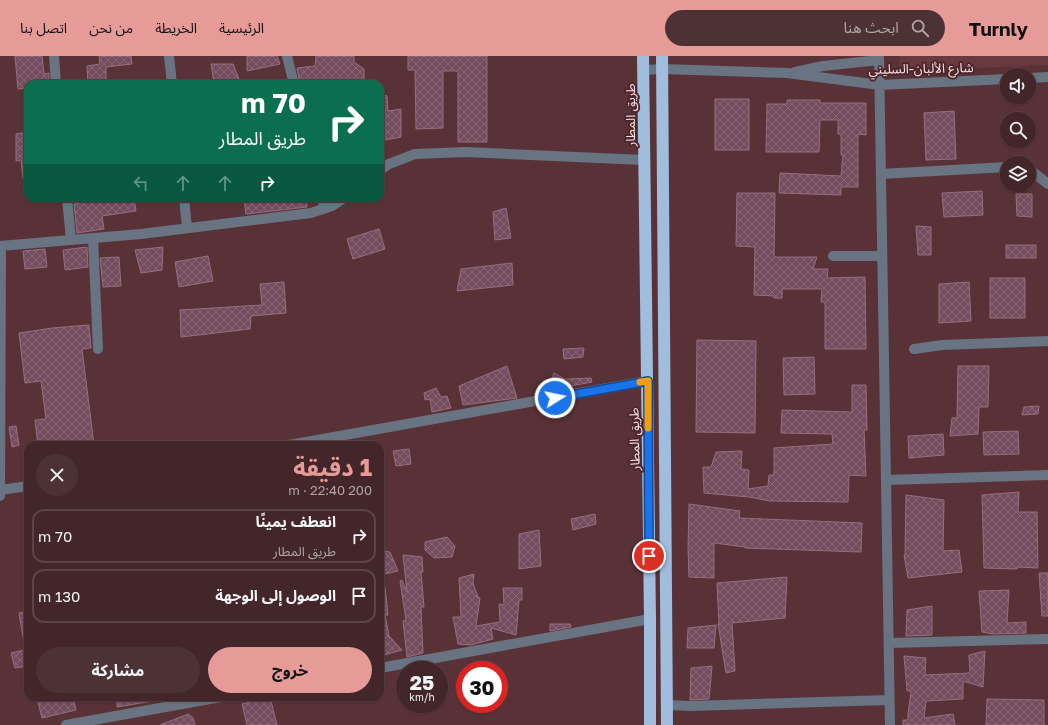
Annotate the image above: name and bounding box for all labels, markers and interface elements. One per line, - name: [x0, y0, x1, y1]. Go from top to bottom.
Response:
- search box: [665, 10, 945, 46]
- icon: search: [909, 17, 931, 39]
- text: Turnly: [969, 17, 1028, 40]
- text: ابحث هنا: [843, 18, 899, 36]
- text: اتصل بنا: [20, 19, 67, 36]
- text: من نحن: [89, 19, 133, 36]
- text: الخريطة: [155, 19, 197, 36]
- text: الرئيسية: [219, 19, 264, 36]
- street label: شارع الألبان-السليني: [868, 59, 974, 80]
- map controls: [1000, 68, 1036, 192]
- button: sound: [1000, 68, 1036, 104]
- street label: طريق المطار: [622, 83, 639, 147]
- text: 70 m: [241, 86, 306, 119]
- icon: right: [320, 96, 372, 148]
- button: search: [1000, 112, 1036, 148]
- text: طريق المطار: [219, 127, 306, 149]
- button: layers: [1000, 156, 1036, 192]
- icon: left: [130, 172, 152, 194]
- icon: ahead: [172, 172, 194, 194]
- icon: ahead: [214, 172, 236, 194]
- icon: right: [256, 172, 278, 194]
- position arrow: [534, 377, 576, 419]
- street label: طريق المطار: [625, 407, 644, 472]
- text: 1 دقيقة: [293, 452, 372, 481]
- button: close: [36, 454, 78, 496]
- text: 200 m · 22:40: [288, 482, 372, 498]
- text: انعطف يمينًا: [256, 512, 336, 530]
- icon: right: [348, 525, 370, 547]
- text: 70 m: [38, 527, 72, 545]
- pin: [632, 539, 666, 573]
- text: طريق المطار: [273, 543, 336, 559]
- icon: arrive: [638, 545, 660, 567]
- icon: arrive: [348, 585, 370, 607]
- text: الوصول إلى الوجهة: [215, 586, 336, 604]
- text: 130 m: [38, 587, 80, 605]
- button: مشاركة: [36, 647, 200, 693]
- button: خروج: [208, 647, 372, 693]
- speed limit sign: 30: [456, 661, 508, 713]
- text: 25: [410, 670, 434, 694]
- text: km/h: [409, 691, 435, 703]

